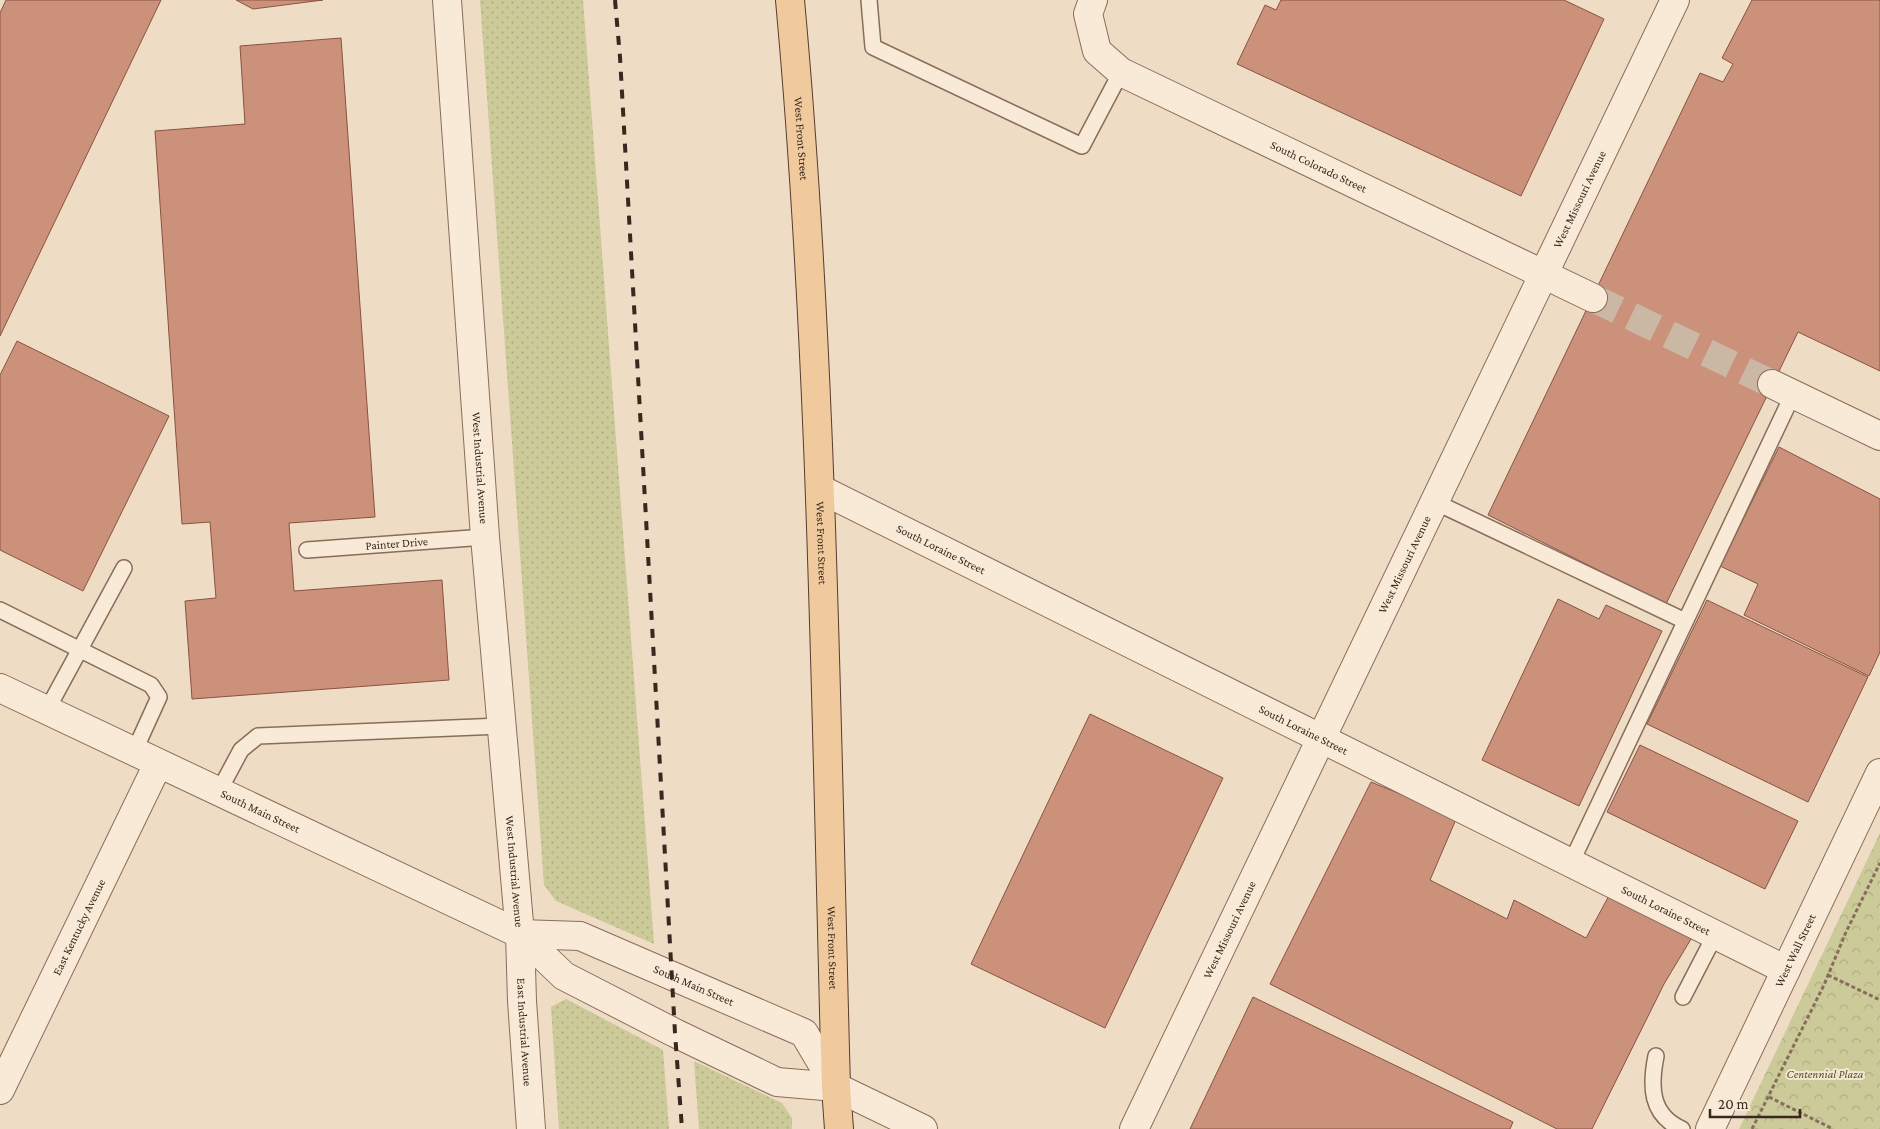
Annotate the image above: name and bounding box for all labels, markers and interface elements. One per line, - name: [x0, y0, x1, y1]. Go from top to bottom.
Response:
- street label: West Front Street: [791, 96, 811, 182]
- street label: South Colorado Street: [1268, 138, 1370, 196]
- street label: West Missouri Avenue: [1550, 148, 1609, 250]
- street label: West Industrial Avenue: [469, 411, 491, 524]
- street label: West Front Street: [813, 501, 830, 586]
- street label: West Missouri Avenue: [1375, 513, 1434, 616]
- street label: South Loraine Street: [894, 521, 989, 578]
- street label: Painter Drive: [365, 534, 429, 553]
- street label: South Loraine Street: [1257, 702, 1351, 758]
- street label: South Main Street: [218, 786, 303, 836]
- street label: West Industrial Avenue: [503, 815, 526, 928]
- street label: East Kentucky Avenue: [50, 877, 108, 978]
- street label: West Missouri Avenue: [1200, 879, 1259, 981]
- street label: South Loraine Street: [1619, 882, 1714, 939]
- street label: West Front Street: [824, 906, 840, 991]
- street label: West Wall Street: [1772, 911, 1819, 989]
- street label: South Main Street: [651, 962, 737, 1009]
- street label: East Industrial Avenue: [514, 978, 535, 1087]
- park label: Centennial Plaza: [1787, 1067, 1864, 1081]
- scale bar: [1710, 1086, 1800, 1118]
- text: 20 m: [1718, 1096, 1749, 1112]

